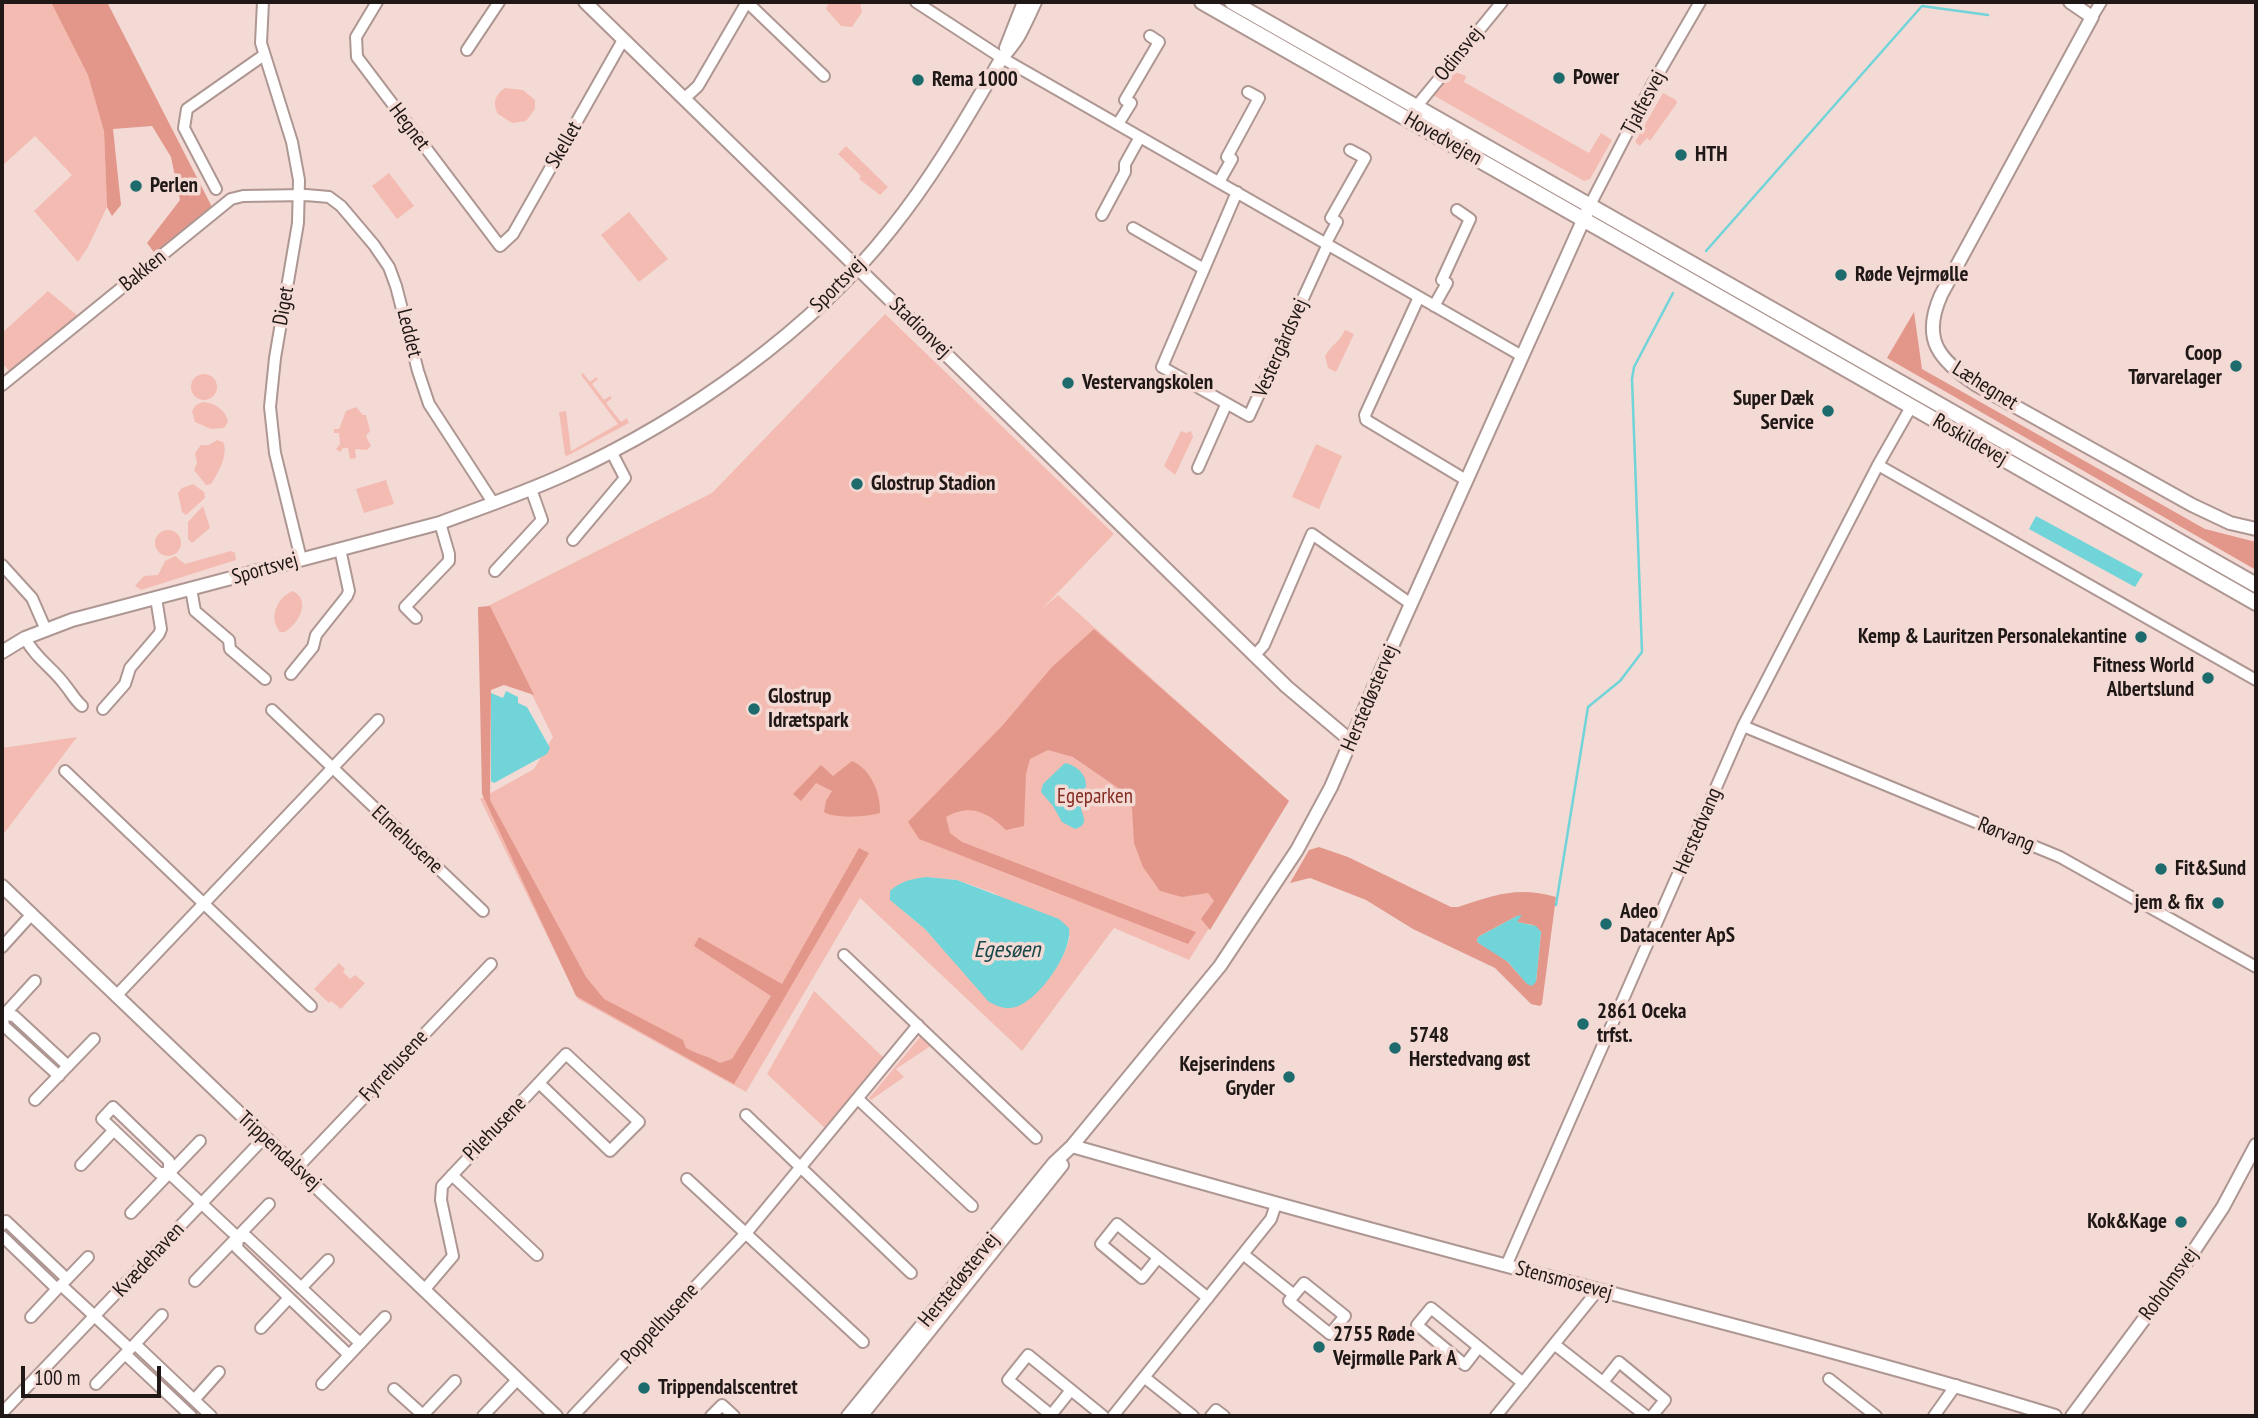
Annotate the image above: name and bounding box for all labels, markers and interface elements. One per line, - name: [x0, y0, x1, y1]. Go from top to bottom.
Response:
- street label: Odinsvej: [1429, 22, 1489, 86]
- place label: Power: [1573, 65, 1619, 91]
- street label: Tjalfesvej: [1617, 66, 1671, 140]
- place label: Rema 1000: [932, 67, 1018, 93]
- marker: Power: [1551, 70, 1567, 86]
- marker: Rema 1000: [910, 72, 926, 88]
- street label: Hegnet: [383, 98, 435, 156]
- street label: Hovedvejen: [1400, 107, 1486, 171]
- street label: Skellet: [541, 117, 587, 173]
- place label: HTH: [1695, 142, 1727, 168]
- marker: HTH: [1673, 147, 1689, 163]
- place label: Perlen: [150, 173, 198, 199]
- marker: Perlen: [128, 178, 144, 194]
- street label: Bakken: [115, 245, 171, 297]
- street label: Sportsvej: [805, 252, 871, 318]
- place label: Røde Vejrmølle: [1855, 262, 1968, 288]
- marker: Røde Vejrmølle: [1833, 267, 1849, 283]
- street label: Diget: [268, 285, 300, 327]
- street label: Stadionvej: [884, 292, 956, 364]
- street label: Vestergårdsvej: [1248, 295, 1314, 401]
- street label: Leddet: [391, 306, 427, 360]
- place label: Coop Tørvarelager: [2128, 341, 2222, 391]
- street label: Læhegnet: [1948, 356, 2022, 416]
- marker: Coop Tørvarelager: [2228, 358, 2244, 374]
- place label: Vestervangskolen: [1082, 370, 1213, 396]
- marker: Vestervangskolen: [1060, 375, 1076, 391]
- place label: Super Dæk Service: [1733, 386, 1814, 436]
- marker: Super Dæk Service: [1820, 403, 1836, 419]
- street label: Roskildevej: [1928, 409, 2012, 471]
- place label: Glostrup Stadion: [871, 471, 996, 497]
- marker: Glostrup Stadion: [849, 476, 865, 492]
- street label: Sportsvej: [229, 548, 301, 590]
- place label: Kemp & Lauritzen Personalekantine: [1858, 624, 2127, 650]
- marker: Kemp & Lauritzen Personalekantine: [2133, 629, 2149, 645]
- street label: Herstedøstervej: [1336, 641, 1404, 755]
- place label: Fitness World Albertslund: [2093, 653, 2194, 703]
- marker: Fitness World Albertslund: [2200, 670, 2216, 686]
- place label: Glostrup Idrætspark: [768, 684, 849, 734]
- marker: Glostrup Idrætspark: [746, 701, 762, 717]
- park label: Egeparken: [1057, 784, 1133, 810]
- street label: Herstedvang: [1669, 784, 1727, 878]
- street label: Elmehusene: [366, 801, 448, 879]
- street label: Rørvang: [1974, 812, 2038, 858]
- place label: Fit&Sund: [2175, 856, 2246, 882]
- marker: Fit&Sund: [2153, 861, 2169, 877]
- place label: jem & fix: [2135, 890, 2204, 916]
- marker: jem & fix: [2210, 895, 2226, 911]
- place label: Adeo Datacenter ApS: [1620, 899, 1735, 949]
- marker: Adeo Datacenter ApS: [1598, 916, 1614, 932]
- water label: Egesøen: [974, 936, 1040, 964]
- place label: 2861 Oceka trfst.: [1597, 999, 1686, 1049]
- marker: 2861 Oceka trfst.: [1575, 1016, 1591, 1032]
- place label: 5748 Herstedvang øst: [1409, 1023, 1530, 1073]
- street label: Fyrrehusene: [355, 1025, 433, 1107]
- marker: 5748 Herstedvang øst: [1387, 1040, 1403, 1056]
- place label: Kejserindens Gryder: [1179, 1052, 1275, 1102]
- marker: Kejserindens Gryder: [1281, 1069, 1297, 1085]
- street label: Pilehusene: [458, 1092, 532, 1166]
- street label: Trippendalsvej: [232, 1106, 326, 1196]
- place label: Kok&Kage: [2087, 1209, 2167, 1235]
- marker: Kok&Kage: [2173, 1214, 2189, 1230]
- street label: Kvædehaven: [108, 1218, 190, 1302]
- street label: Herstedøstervej: [913, 1228, 1005, 1332]
- street label: Roholmsvej: [2134, 1243, 2204, 1325]
- street label: Stensmosevej: [1513, 1256, 1615, 1306]
- street label: Poppelhusene: [616, 1278, 704, 1370]
- place label: 2755 Røde Vejrmølle Park A: [1333, 1322, 1457, 1372]
- marker: 2755 Røde Vejrmølle Park A: [1311, 1339, 1327, 1355]
- scale bar: [24, 1352, 164, 1396]
- text: 100 m: [34, 1364, 80, 1391]
- place label: Trippendalscentret: [658, 1375, 798, 1401]
- marker: Trippendalscentret: [636, 1380, 652, 1396]

